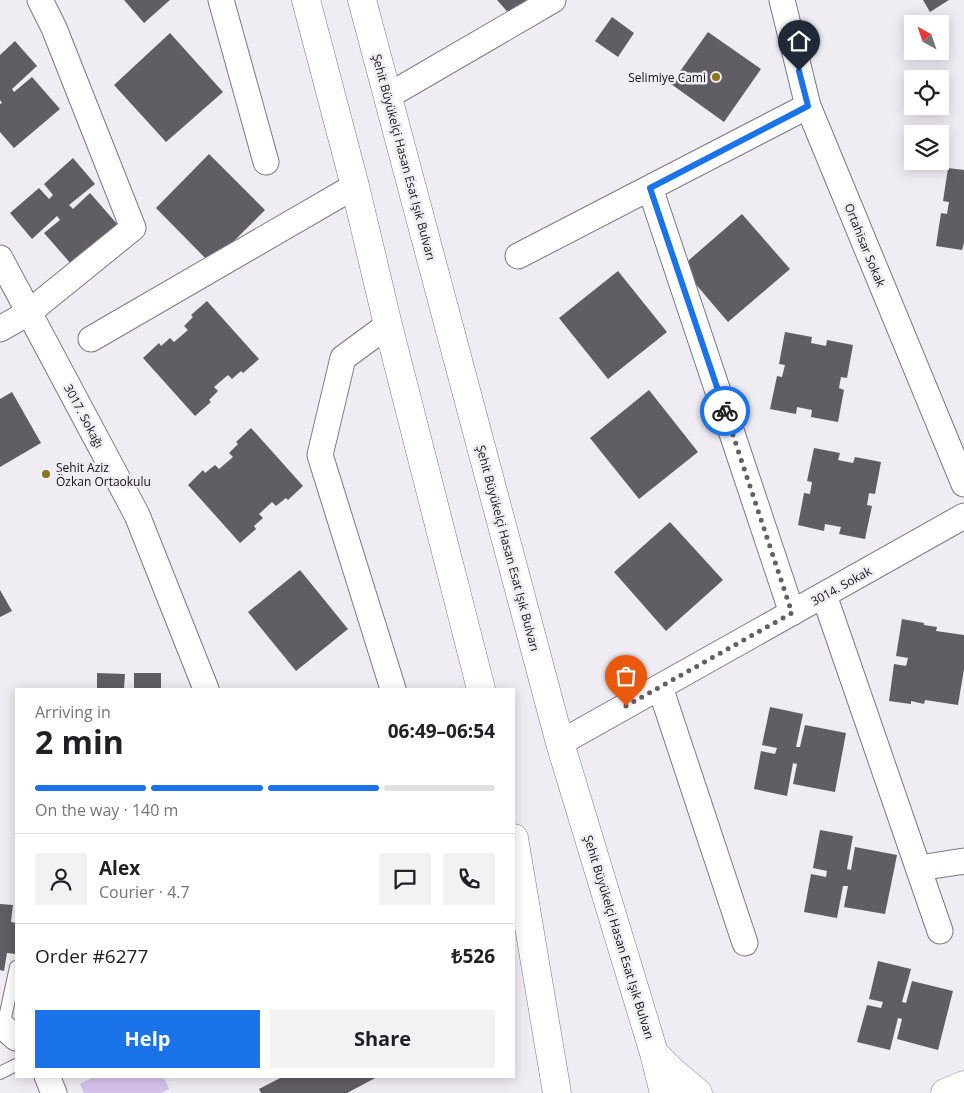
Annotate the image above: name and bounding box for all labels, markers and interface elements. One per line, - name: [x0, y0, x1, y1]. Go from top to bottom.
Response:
- north arrow: [904, 15, 949, 60]
- map controls: [904, 15, 949, 170]
- pin: [778, 20, 820, 71]
- icon: home: [785, 27, 813, 55]
- street label: Şehit Büyükelçi Hasan Esat Işık Bulvarı: [368, 52, 440, 262]
- place label: Selimiye Cami: [628, 69, 706, 86]
- button: locate: [904, 70, 949, 115]
- marker: Selimiye Cami: [710, 71, 722, 83]
- button: layers: [904, 125, 949, 170]
- street label: Ortahisar Sokak: [840, 201, 890, 290]
- street label: 3017. Sokağı: [60, 381, 108, 451]
- courier: [700, 386, 750, 436]
- icon: bike: [711, 397, 739, 425]
- street label: Şehit Büyükelçi Hasan Esat Işık Bulvarı: [472, 443, 544, 653]
- place label: Şehit Aziz Özkan Ortaokulu: [56, 459, 151, 490]
- marker: Şehit Aziz Özkan Ortaokulu: [40, 468, 52, 480]
- street label: 3014. Sokak: [808, 562, 875, 610]
- pin: [605, 655, 647, 706]
- icon: bag: [612, 662, 640, 690]
- text: Arriving in: [35, 701, 111, 723]
- text: 06:49–06:54: [388, 718, 495, 744]
- text: 2 min: [35, 720, 124, 763]
- text: On the way · 140 m: [35, 799, 178, 821]
- street label: Şehit Büyükelçi Hasan Esat Işık Bulvarı: [580, 833, 658, 1041]
- button: person: [35, 853, 87, 905]
- button: chat: [379, 853, 431, 905]
- button: phone: [443, 853, 495, 905]
- text: Alex: [99, 855, 140, 881]
- text: Courier · 4.7: [99, 881, 190, 903]
- text: Order #6277: [35, 943, 148, 969]
- text: ₺526: [452, 943, 495, 969]
- button: Help: [35, 1010, 260, 1068]
- button: Share: [270, 1010, 495, 1068]

